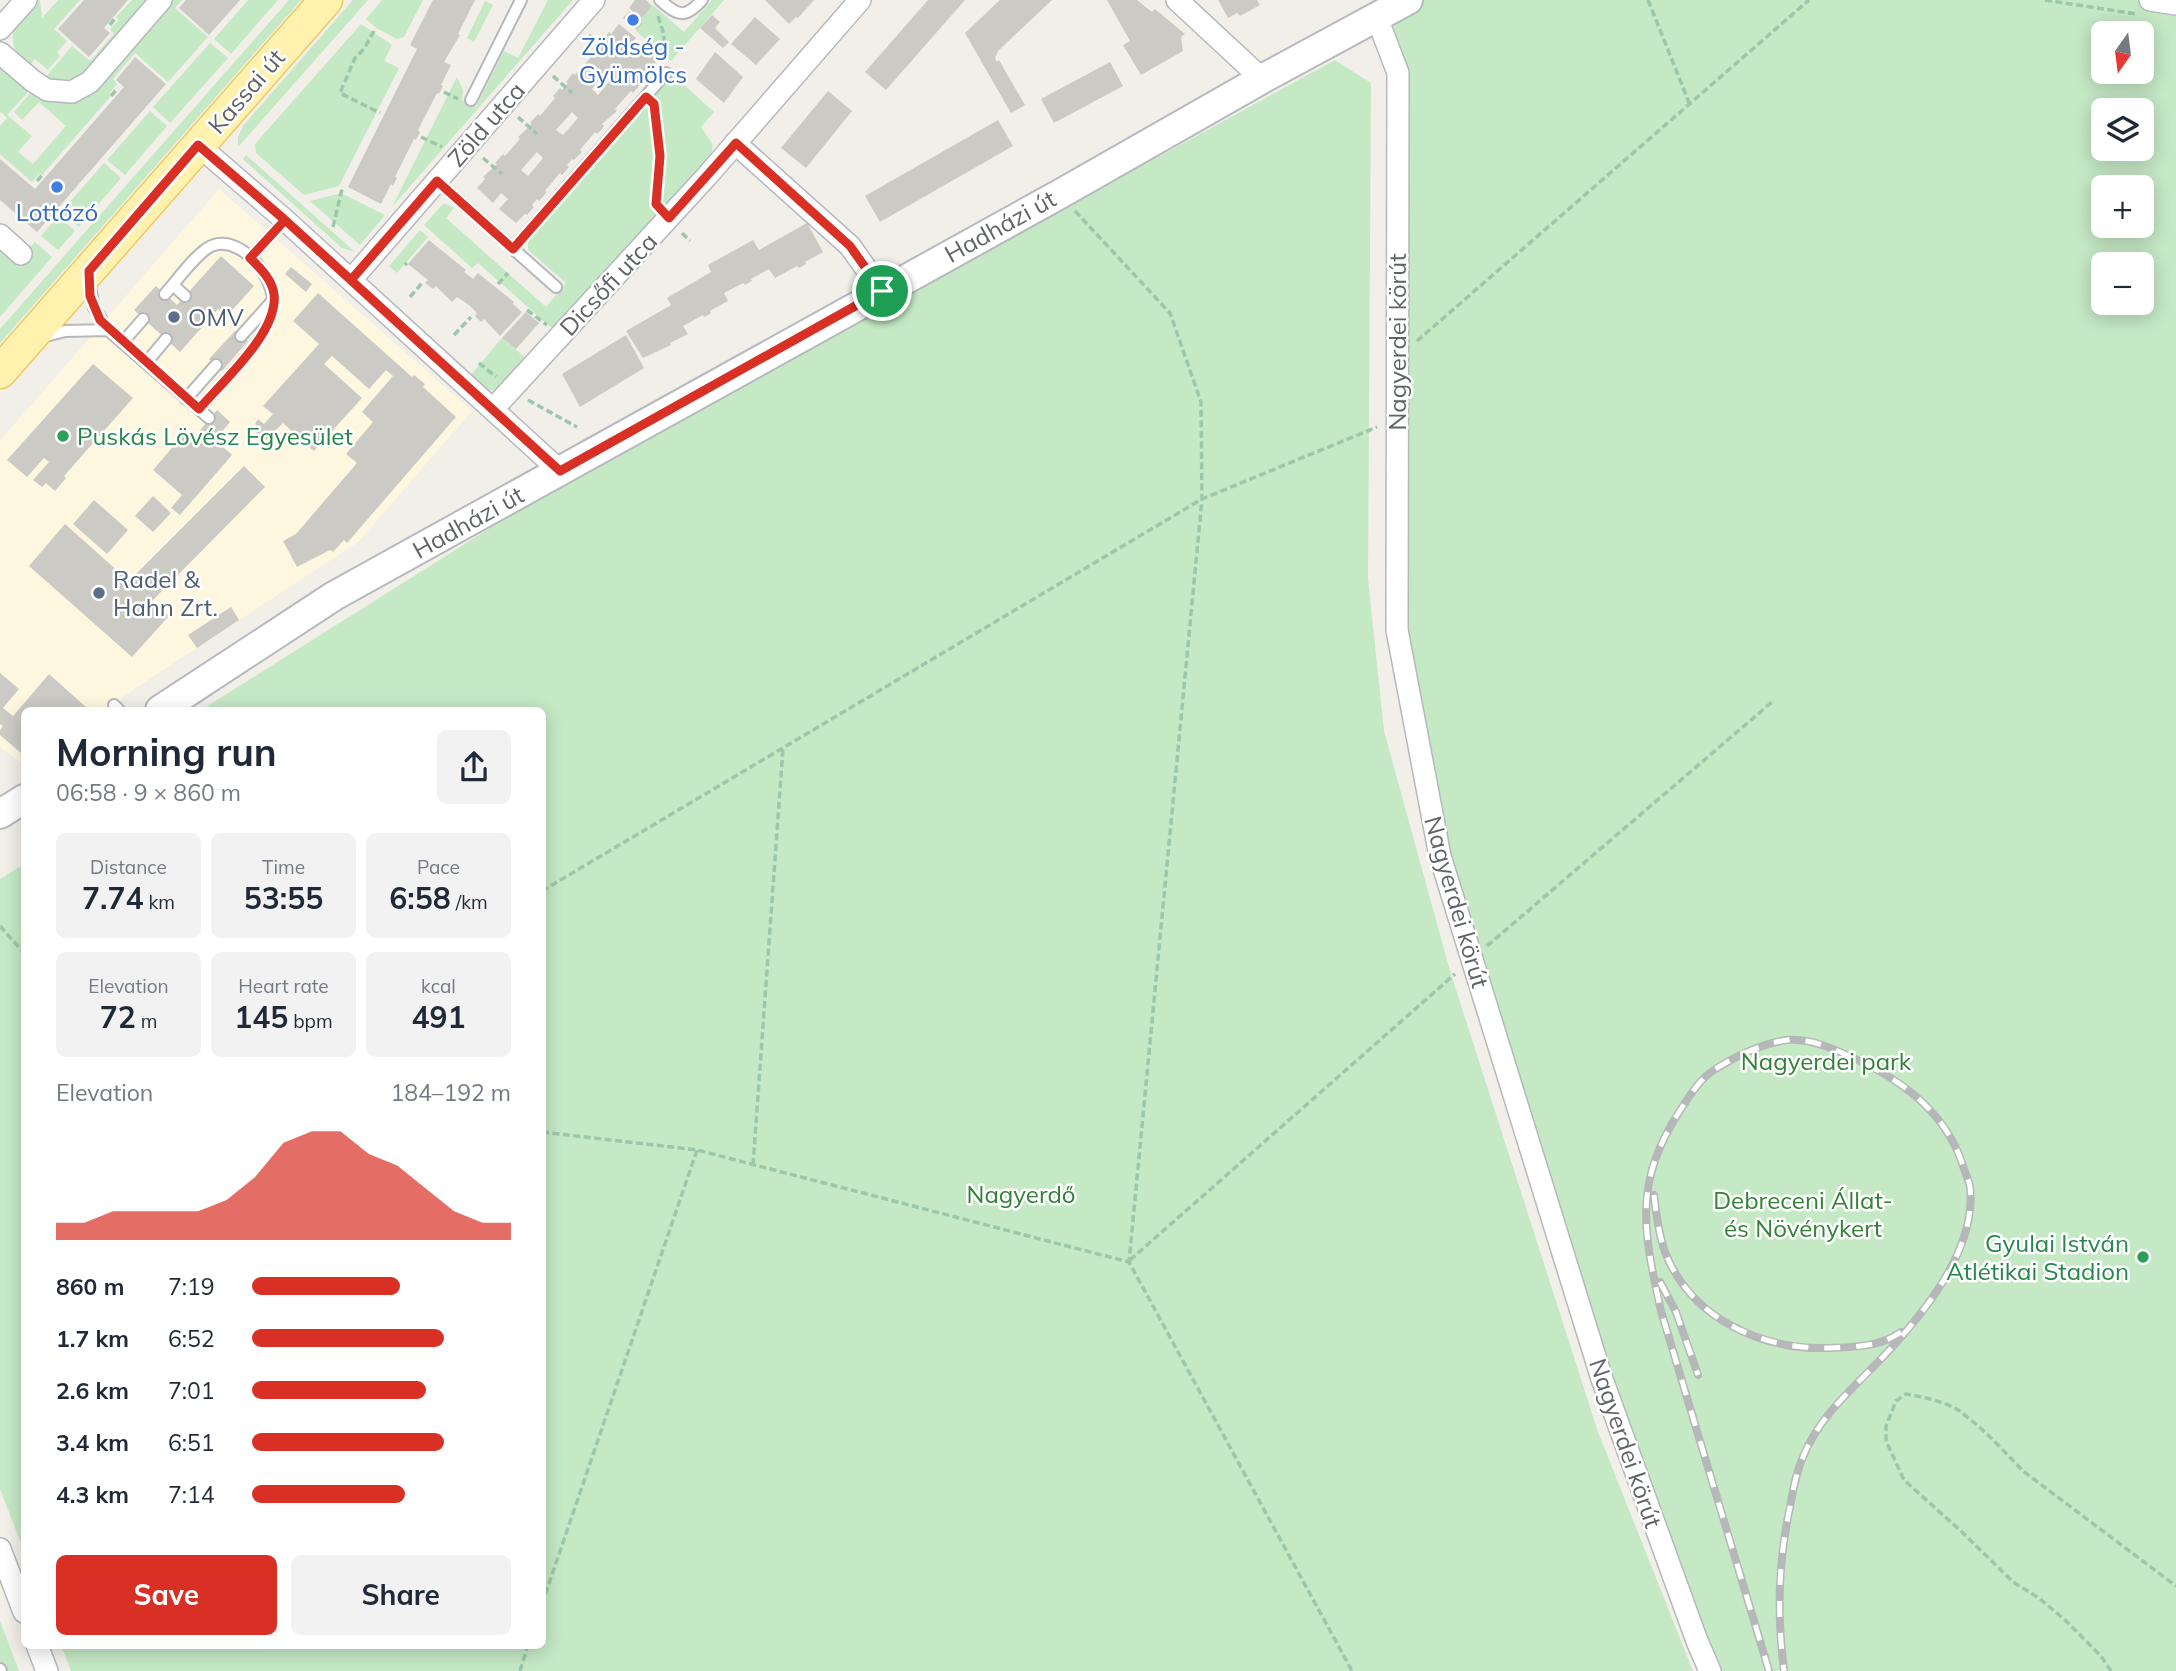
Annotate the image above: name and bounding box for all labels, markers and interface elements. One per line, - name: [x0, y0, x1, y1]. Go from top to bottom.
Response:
- marker: Zöldség - Gyümölcs: [625, 12, 641, 28]
- north arrow: [2091, 21, 2154, 84]
- map controls: [2091, 21, 2154, 315]
- place label: Zöldség - Gyümölcs: [579, 31, 687, 89]
- street label: Kassai út: [201, 43, 291, 139]
- street label: Zöld utca: [441, 76, 531, 172]
- button: layers: [2091, 98, 2154, 161]
- button: +: [2091, 175, 2154, 238]
- marker: Lottózó: [49, 179, 65, 195]
- street label: Hadházi út: [939, 183, 1061, 269]
- place label: Lottózó: [16, 197, 98, 227]
- street label: Dicsőfi utca: [553, 226, 663, 342]
- button: −: [2091, 252, 2154, 315]
- street label: Nagyerdei körút: [1382, 253, 1412, 431]
- pin: [852, 261, 912, 321]
- icon: arrive: [863, 272, 901, 310]
- place label: OMV: [188, 302, 244, 332]
- marker: OMV: [166, 309, 182, 325]
- place label: Puskás Lövész Egyesület: [77, 421, 353, 451]
- marker: Puskás Lövész Egyesület: [55, 428, 71, 444]
- street label: Hadházi út: [407, 479, 529, 565]
- place label: Radel & Hahn Zrt.: [113, 564, 218, 622]
- marker: Radel & Hahn Zrt.: [91, 585, 107, 601]
- text: Morning run: [56, 728, 277, 776]
- button: share: [437, 730, 511, 804]
- text: 06:58 · 9 × 860 m: [56, 778, 241, 807]
- street label: Nagyerdei körút: [1418, 813, 1496, 991]
- text: Distance: [90, 855, 167, 879]
- text: Time: [262, 855, 305, 879]
- text: Pace: [417, 855, 460, 879]
- text: 7.74: [82, 879, 144, 917]
- text: 53:55: [244, 879, 323, 917]
- text: 6:58: [389, 879, 451, 917]
- text: km: [144, 890, 175, 914]
- text: /km: [451, 890, 488, 914]
- text: Elevation: [88, 974, 169, 998]
- text: Heart rate: [238, 974, 329, 998]
- text: kcal: [421, 974, 456, 998]
- text: 72: [100, 998, 136, 1036]
- text: 145: [234, 998, 288, 1036]
- text: 491: [412, 998, 466, 1036]
- text: m: [136, 1009, 157, 1033]
- text: bpm: [288, 1009, 333, 1033]
- park label: Nagyerdei park: [1741, 1046, 1912, 1076]
- text: Elevation: [56, 1078, 153, 1107]
- text: 184–192 m: [390, 1078, 511, 1107]
- park label: Nagyerdő: [966, 1179, 1076, 1209]
- park label: Debreceni Állat- és Növénykert: [1713, 1185, 1893, 1243]
- place label: Gyulai István Atlétikai Stadion: [1946, 1228, 2129, 1286]
- marker: Gyulai István Atlétikai Stadion: [2135, 1249, 2151, 1265]
- text: 860 m: [56, 1272, 124, 1301]
- text: 7:19: [168, 1272, 215, 1301]
- text: 1.7 km: [56, 1324, 129, 1353]
- text: 6:52: [168, 1324, 215, 1353]
- street label: Nagyerdei körút: [1583, 1354, 1669, 1532]
- text: 2.6 km: [56, 1376, 129, 1405]
- text: 7:01: [168, 1376, 215, 1405]
- text: 3.4 km: [56, 1428, 129, 1457]
- text: 6:51: [168, 1428, 215, 1457]
- text: 4.3 km: [56, 1480, 129, 1509]
- text: 7:14: [168, 1480, 215, 1509]
- button: Save: [56, 1555, 277, 1635]
- button: Share: [291, 1555, 511, 1635]

